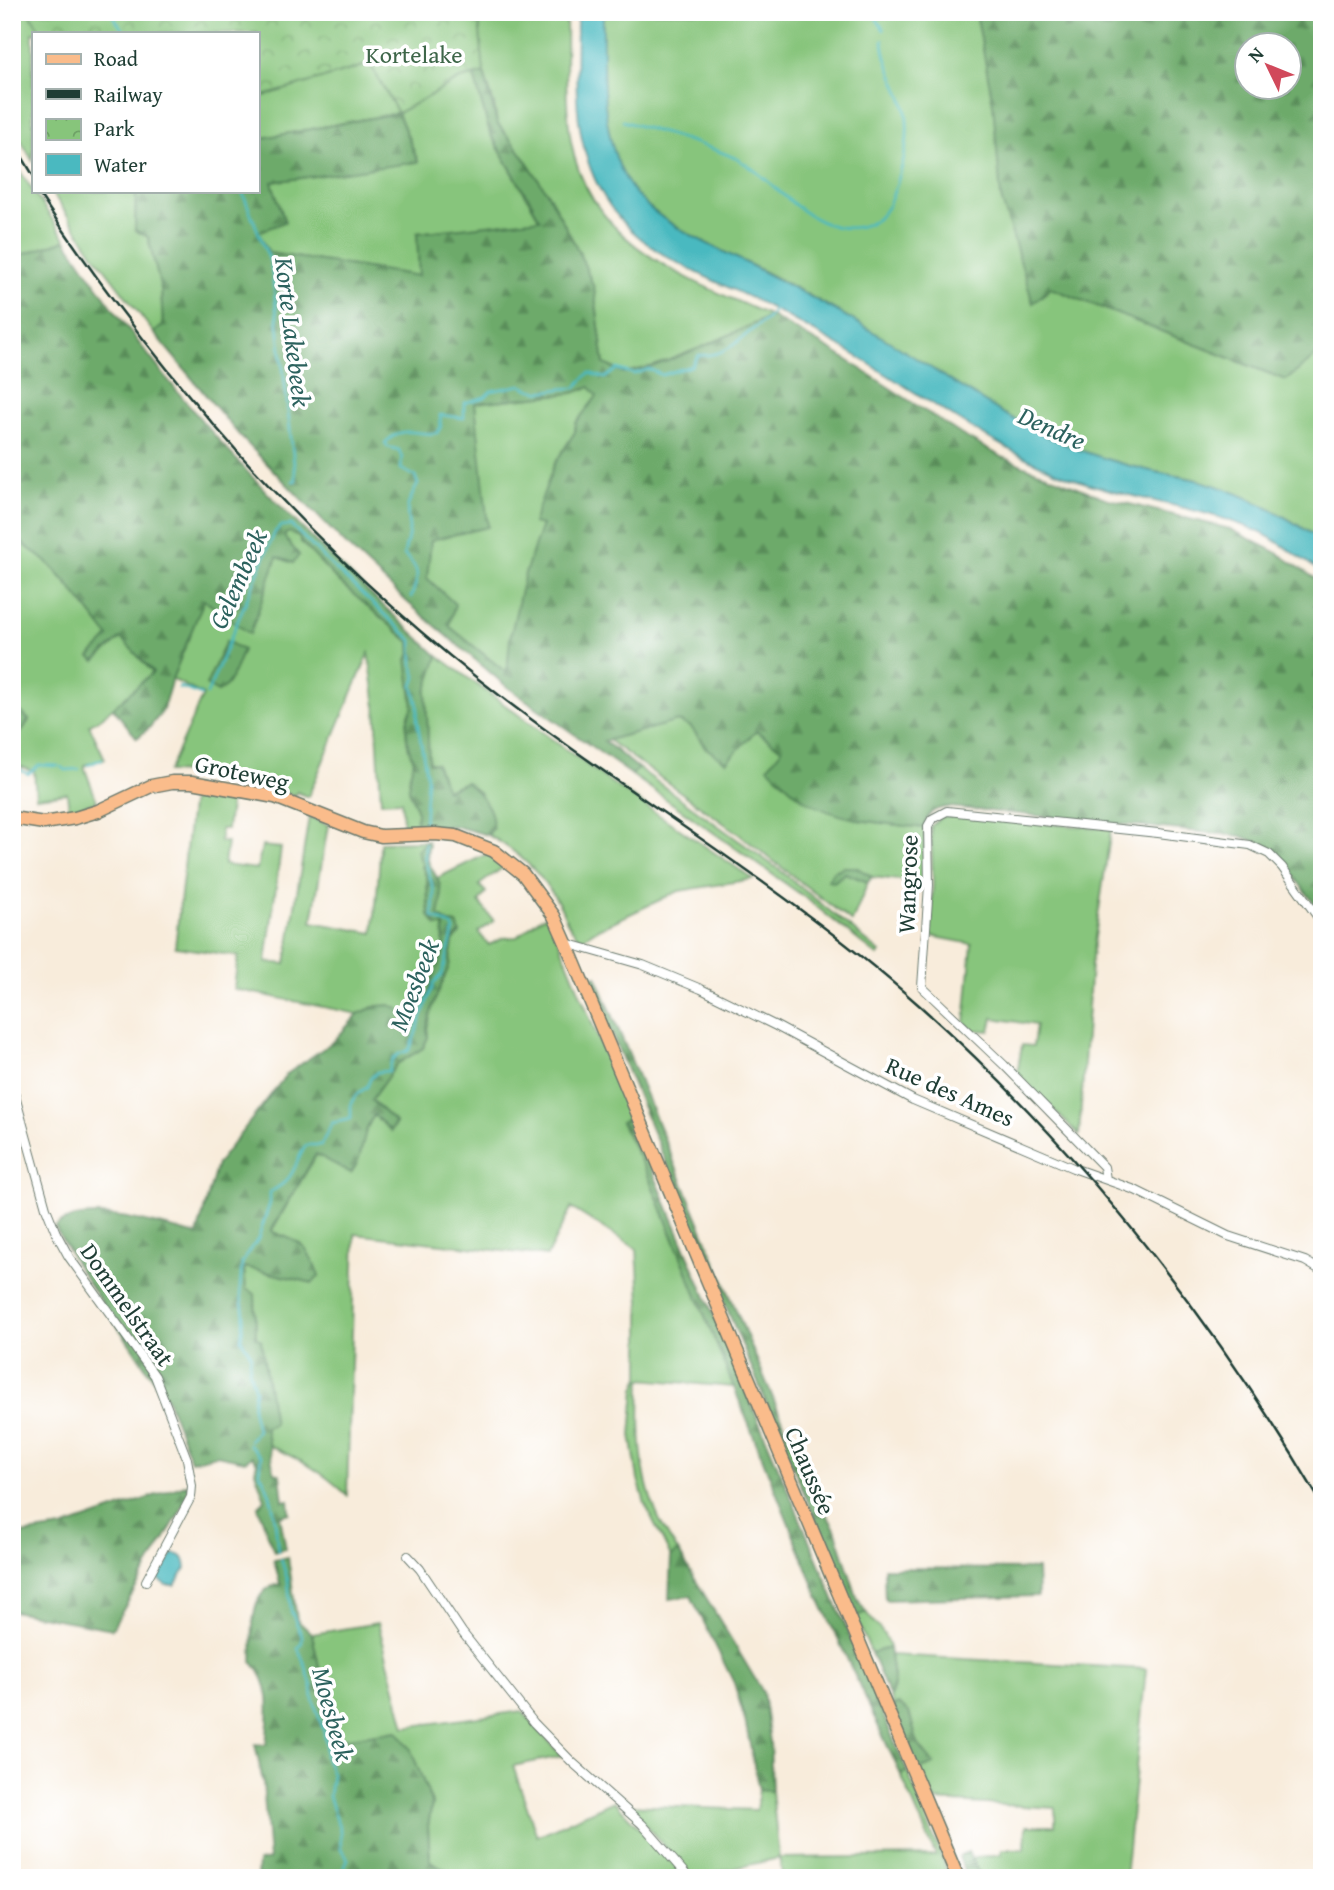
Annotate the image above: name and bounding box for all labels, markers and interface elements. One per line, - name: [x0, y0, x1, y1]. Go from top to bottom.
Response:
- legend: [32, 32, 259, 192]
- north arrow: [1232, 32, 1302, 102]
- park label: Kortelake: [365, 37, 463, 72]
- text: N: [1241, 40, 1270, 69]
- text: Road: [94, 43, 139, 74]
- text: Railway: [94, 79, 163, 110]
- text: Park: [94, 113, 135, 144]
- text: Water: [94, 149, 147, 180]
- water label: Korte Lakebeek: [265, 254, 322, 409]
- water label: Dendre: [1011, 395, 1092, 460]
- water label: Gelembeek: [198, 523, 277, 635]
- street label: Groteweg: [192, 745, 292, 800]
- street label: Wangrose: [888, 834, 927, 934]
- water label: Moesbeek: [378, 933, 449, 1037]
- street label: Rue des Ames: [880, 1048, 1020, 1135]
- street label: Dommelstraat: [72, 1236, 183, 1374]
- street label: Chaussée: [776, 1421, 845, 1520]
- water label: Moesbeek: [302, 1663, 365, 1765]

